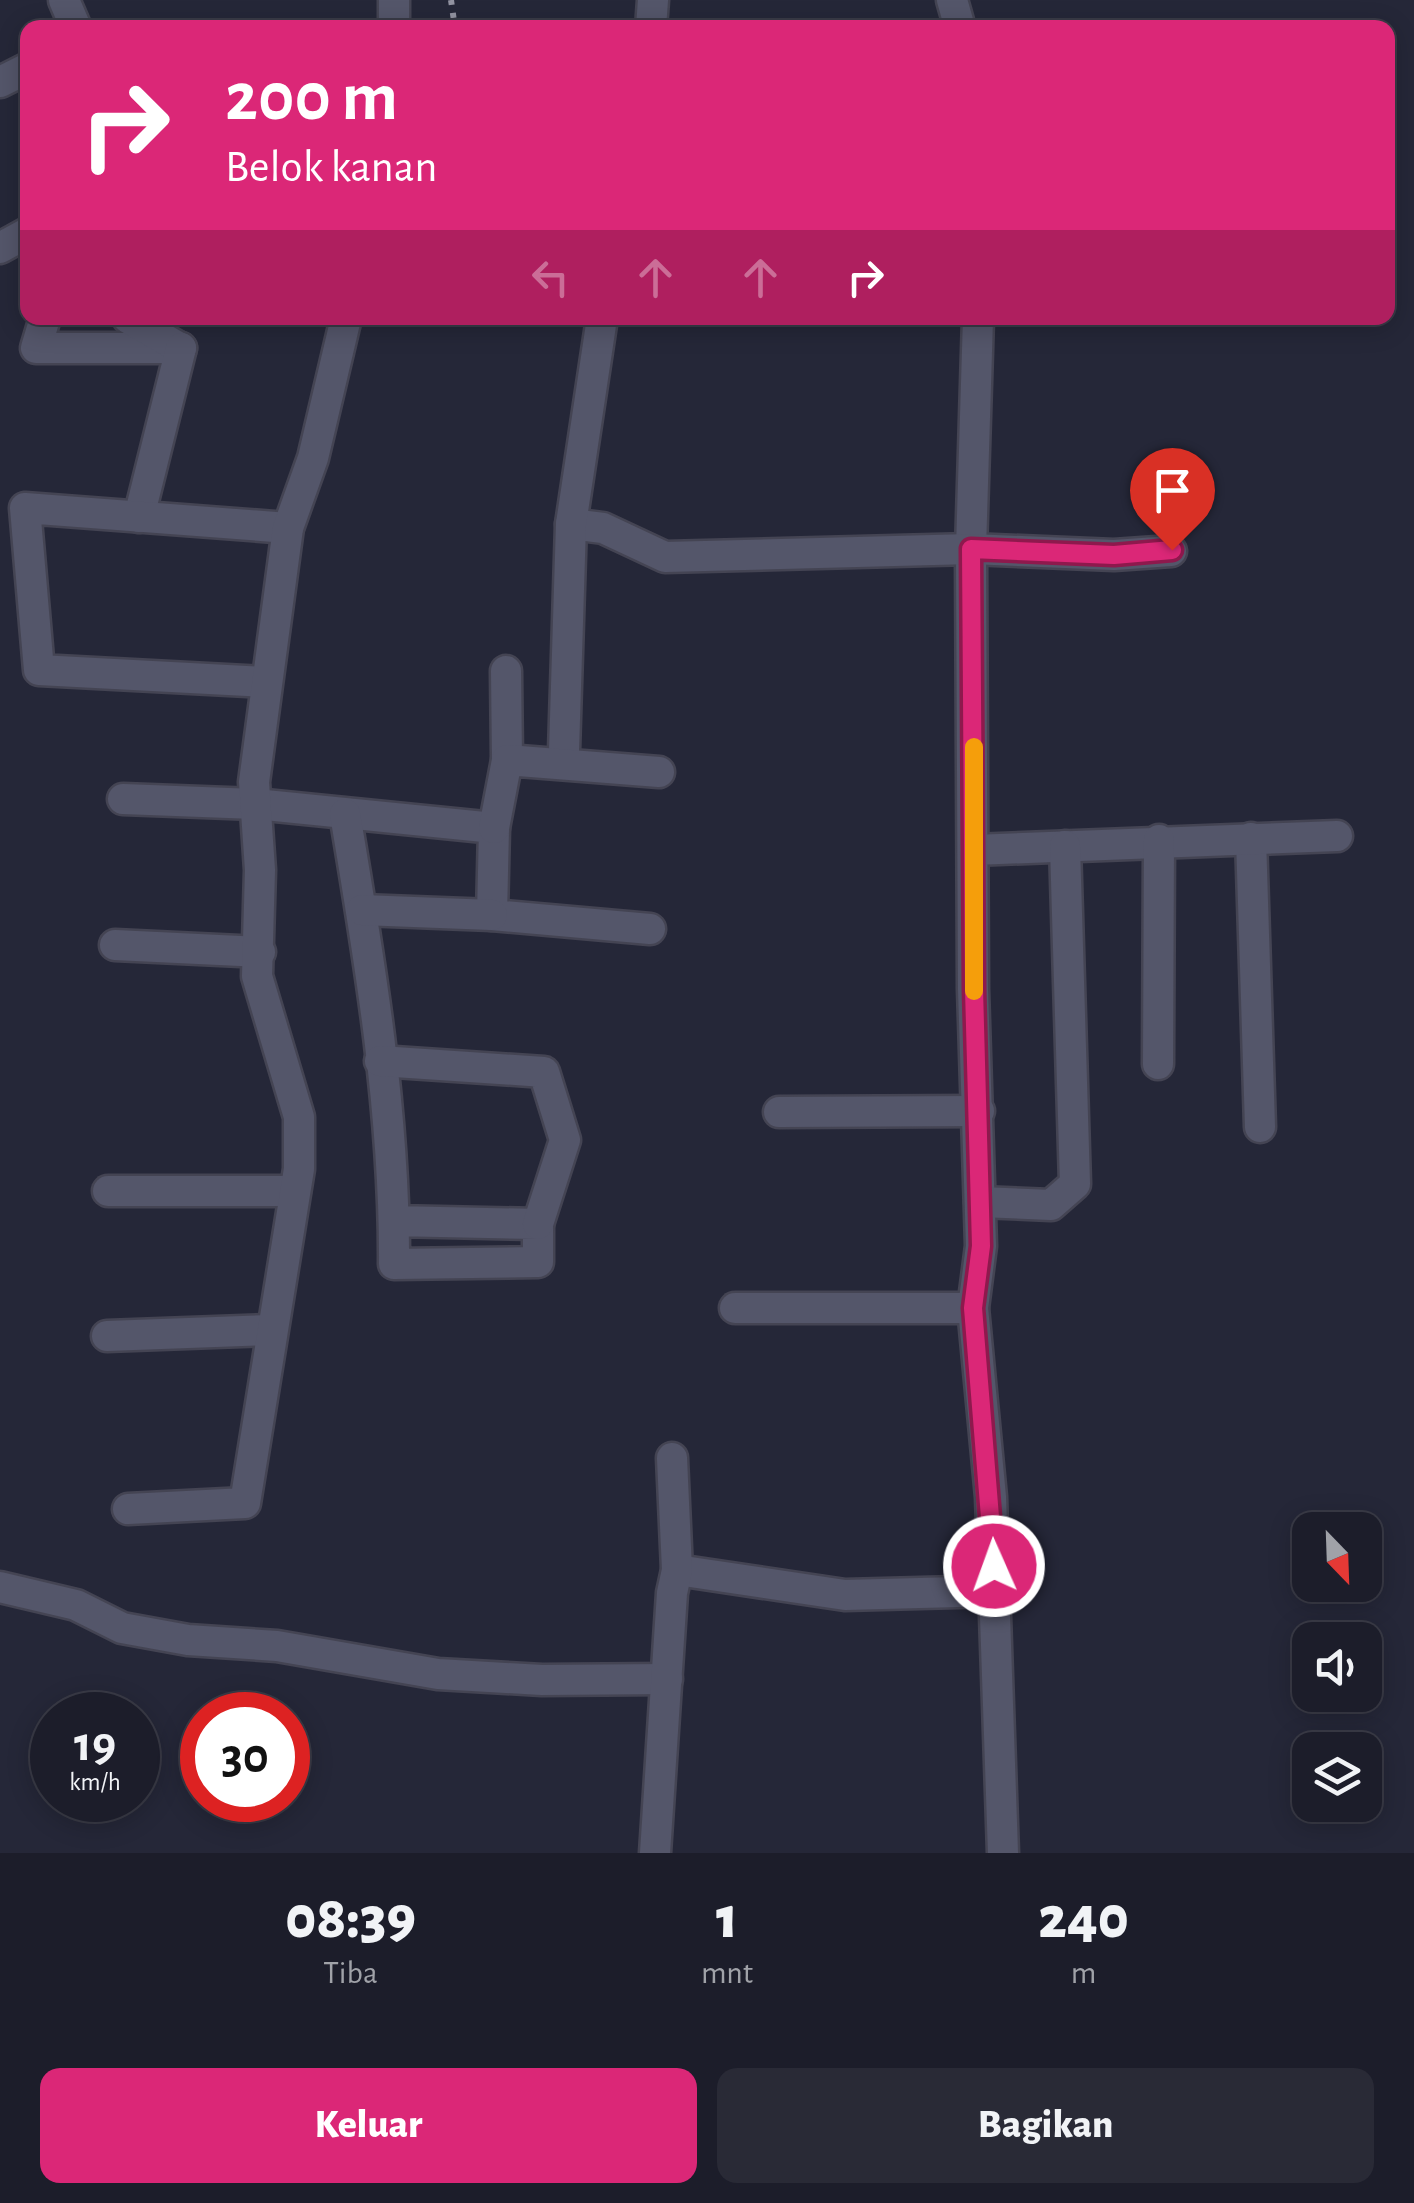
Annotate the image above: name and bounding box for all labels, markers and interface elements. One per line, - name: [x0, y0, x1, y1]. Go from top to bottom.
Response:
- icon: right: [60, 60, 190, 190]
- text: 200 m: [225, 63, 398, 133]
- text: Belok kanan: [225, 145, 437, 190]
- icon: left: [523, 250, 578, 305]
- icon: ahead: [628, 250, 683, 305]
- icon: ahead: [733, 250, 788, 305]
- icon: right: [838, 250, 893, 305]
- pin: [1130, 448, 1215, 551]
- icon: arrive: [1145, 463, 1200, 518]
- north arrow: [1292, 1512, 1382, 1602]
- map controls: [1292, 1512, 1382, 1822]
- position arrow: [942, 1514, 1046, 1618]
- button: sound: [1292, 1622, 1382, 1712]
- speed limit sign: 30: [180, 1692, 310, 1822]
- text: 19: [74, 1720, 116, 1770]
- button: layers: [1292, 1732, 1382, 1822]
- text: km/h: [69, 1770, 121, 1795]
- text: 08:39: [285, 1889, 416, 1949]
- text: 1: [716, 1889, 738, 1949]
- text: 240: [1038, 1889, 1129, 1949]
- text: Tiba: [323, 1957, 378, 1989]
- text: mnt: [701, 1957, 753, 1989]
- text: m: [1071, 1957, 1096, 1989]
- button: Keluar: [40, 2068, 697, 2183]
- button: Bagikan: [717, 2068, 1374, 2183]

